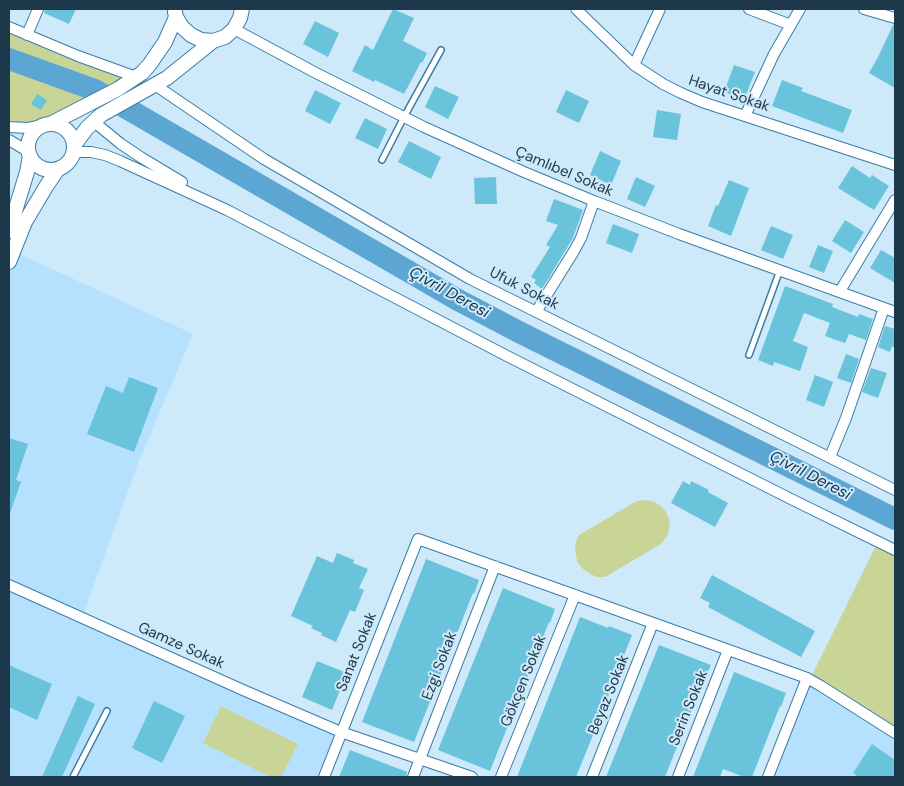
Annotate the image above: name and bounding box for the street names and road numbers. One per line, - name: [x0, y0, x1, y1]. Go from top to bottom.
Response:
- street label: Hayat Sokak: [686, 72, 772, 116]
- street label: Çamlıbel Sokak: [512, 143, 616, 201]
- street label: Ufuk Sokak: [486, 264, 562, 314]
- street label: Sanat Sokak: [333, 610, 381, 694]
- street label: Gamze Sokak: [135, 619, 227, 673]
- street label: Ezgi Sokak: [419, 629, 461, 703]
- street label: Gökçen Sokak: [497, 632, 551, 730]
- street label: Beyaz Sokak: [585, 652, 633, 738]
- street label: Serin Sokak: [666, 668, 712, 748]

